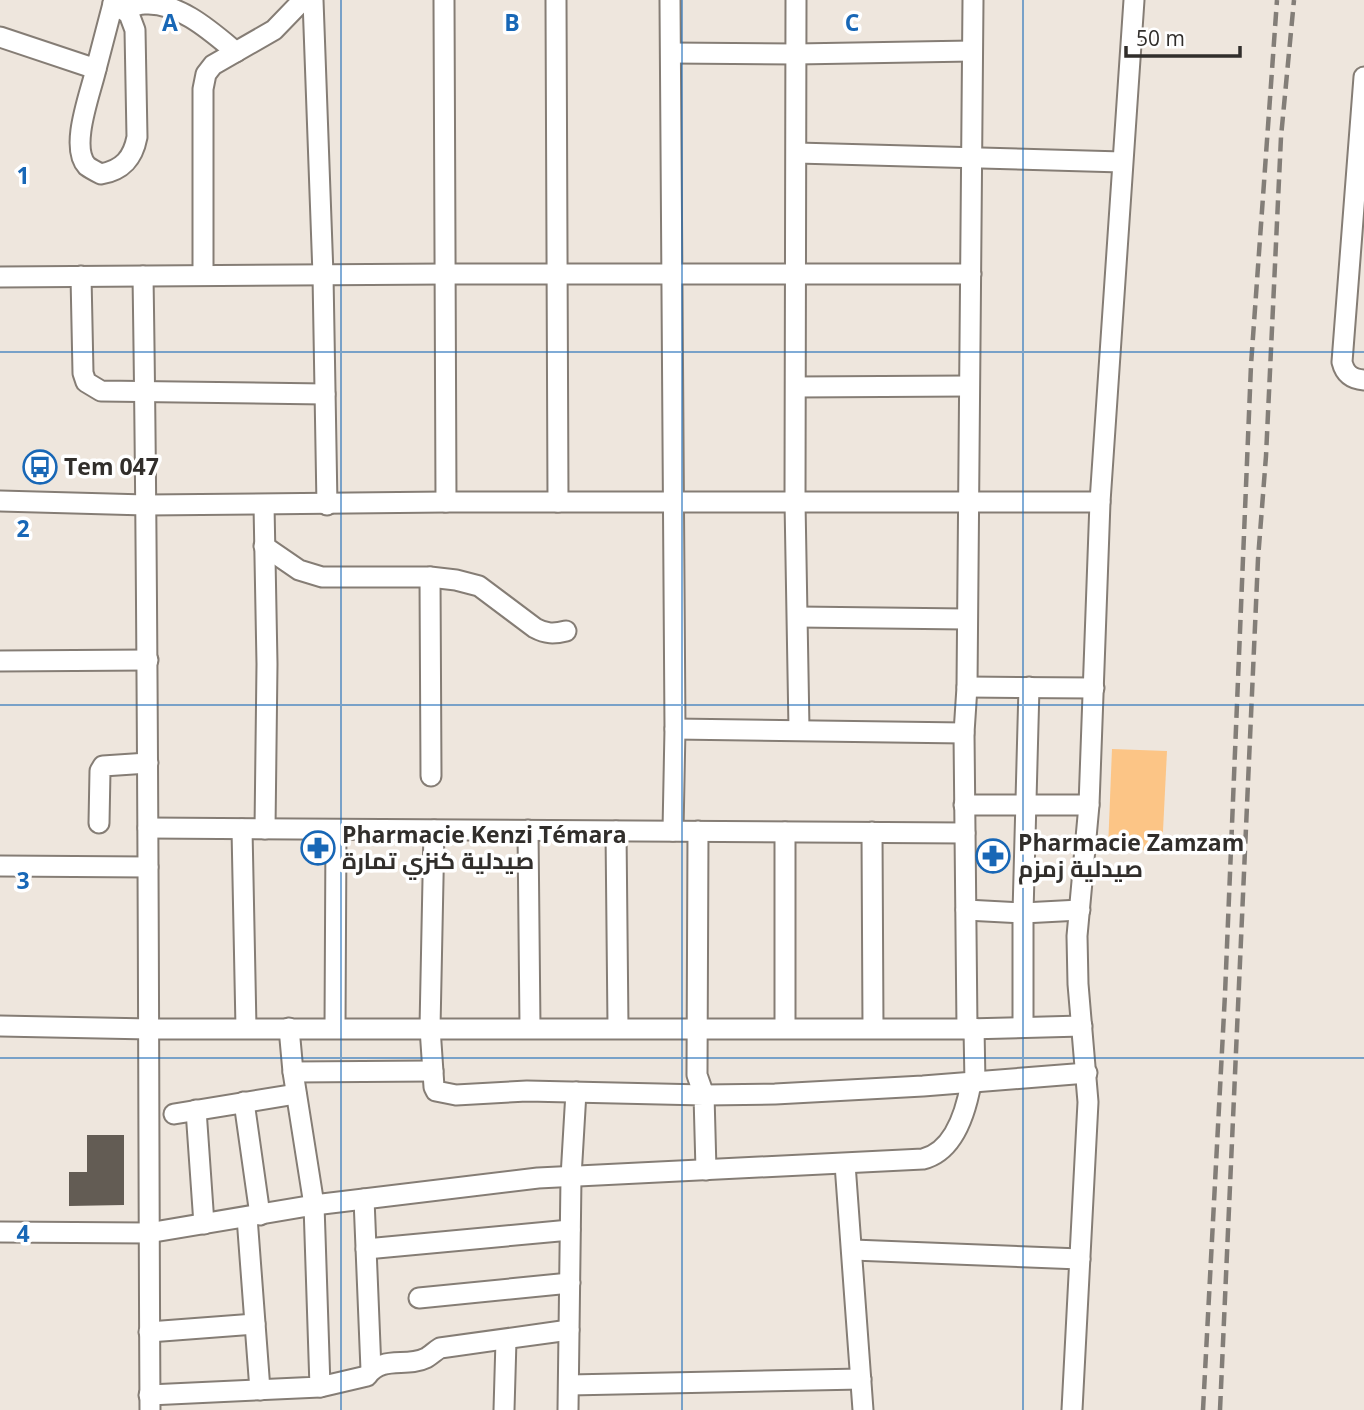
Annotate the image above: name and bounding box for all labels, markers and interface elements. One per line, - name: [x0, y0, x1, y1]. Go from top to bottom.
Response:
- text: A: [162, 6, 178, 38]
- text: B: [504, 6, 520, 38]
- text: C: [845, 6, 859, 38]
- scale bar: [1126, 14, 1240, 58]
- text: 50 m: [1136, 24, 1185, 52]
- text: 1: [16, 159, 30, 191]
- bus stop icon: Tem 047: [21, 448, 59, 486]
- place label: Tem 047: [64, 450, 159, 482]
- text: 2: [16, 512, 30, 544]
- place label: Pharmacie Kenzi Témara صيدلية كنزي تمارة: [342, 818, 627, 880]
- place label: Pharmacie Zamzam صيدلية زمزم: [1018, 826, 1244, 885]
- pharmacy icon: Pharmacie Kenzi Témara صيدلية كنزي تمارة: [299, 829, 337, 867]
- pharmacy icon: Pharmacie Zamzam صيدلية زمزم: [974, 837, 1012, 875]
- text: 3: [16, 864, 30, 896]
- text: 4: [16, 1217, 30, 1249]

